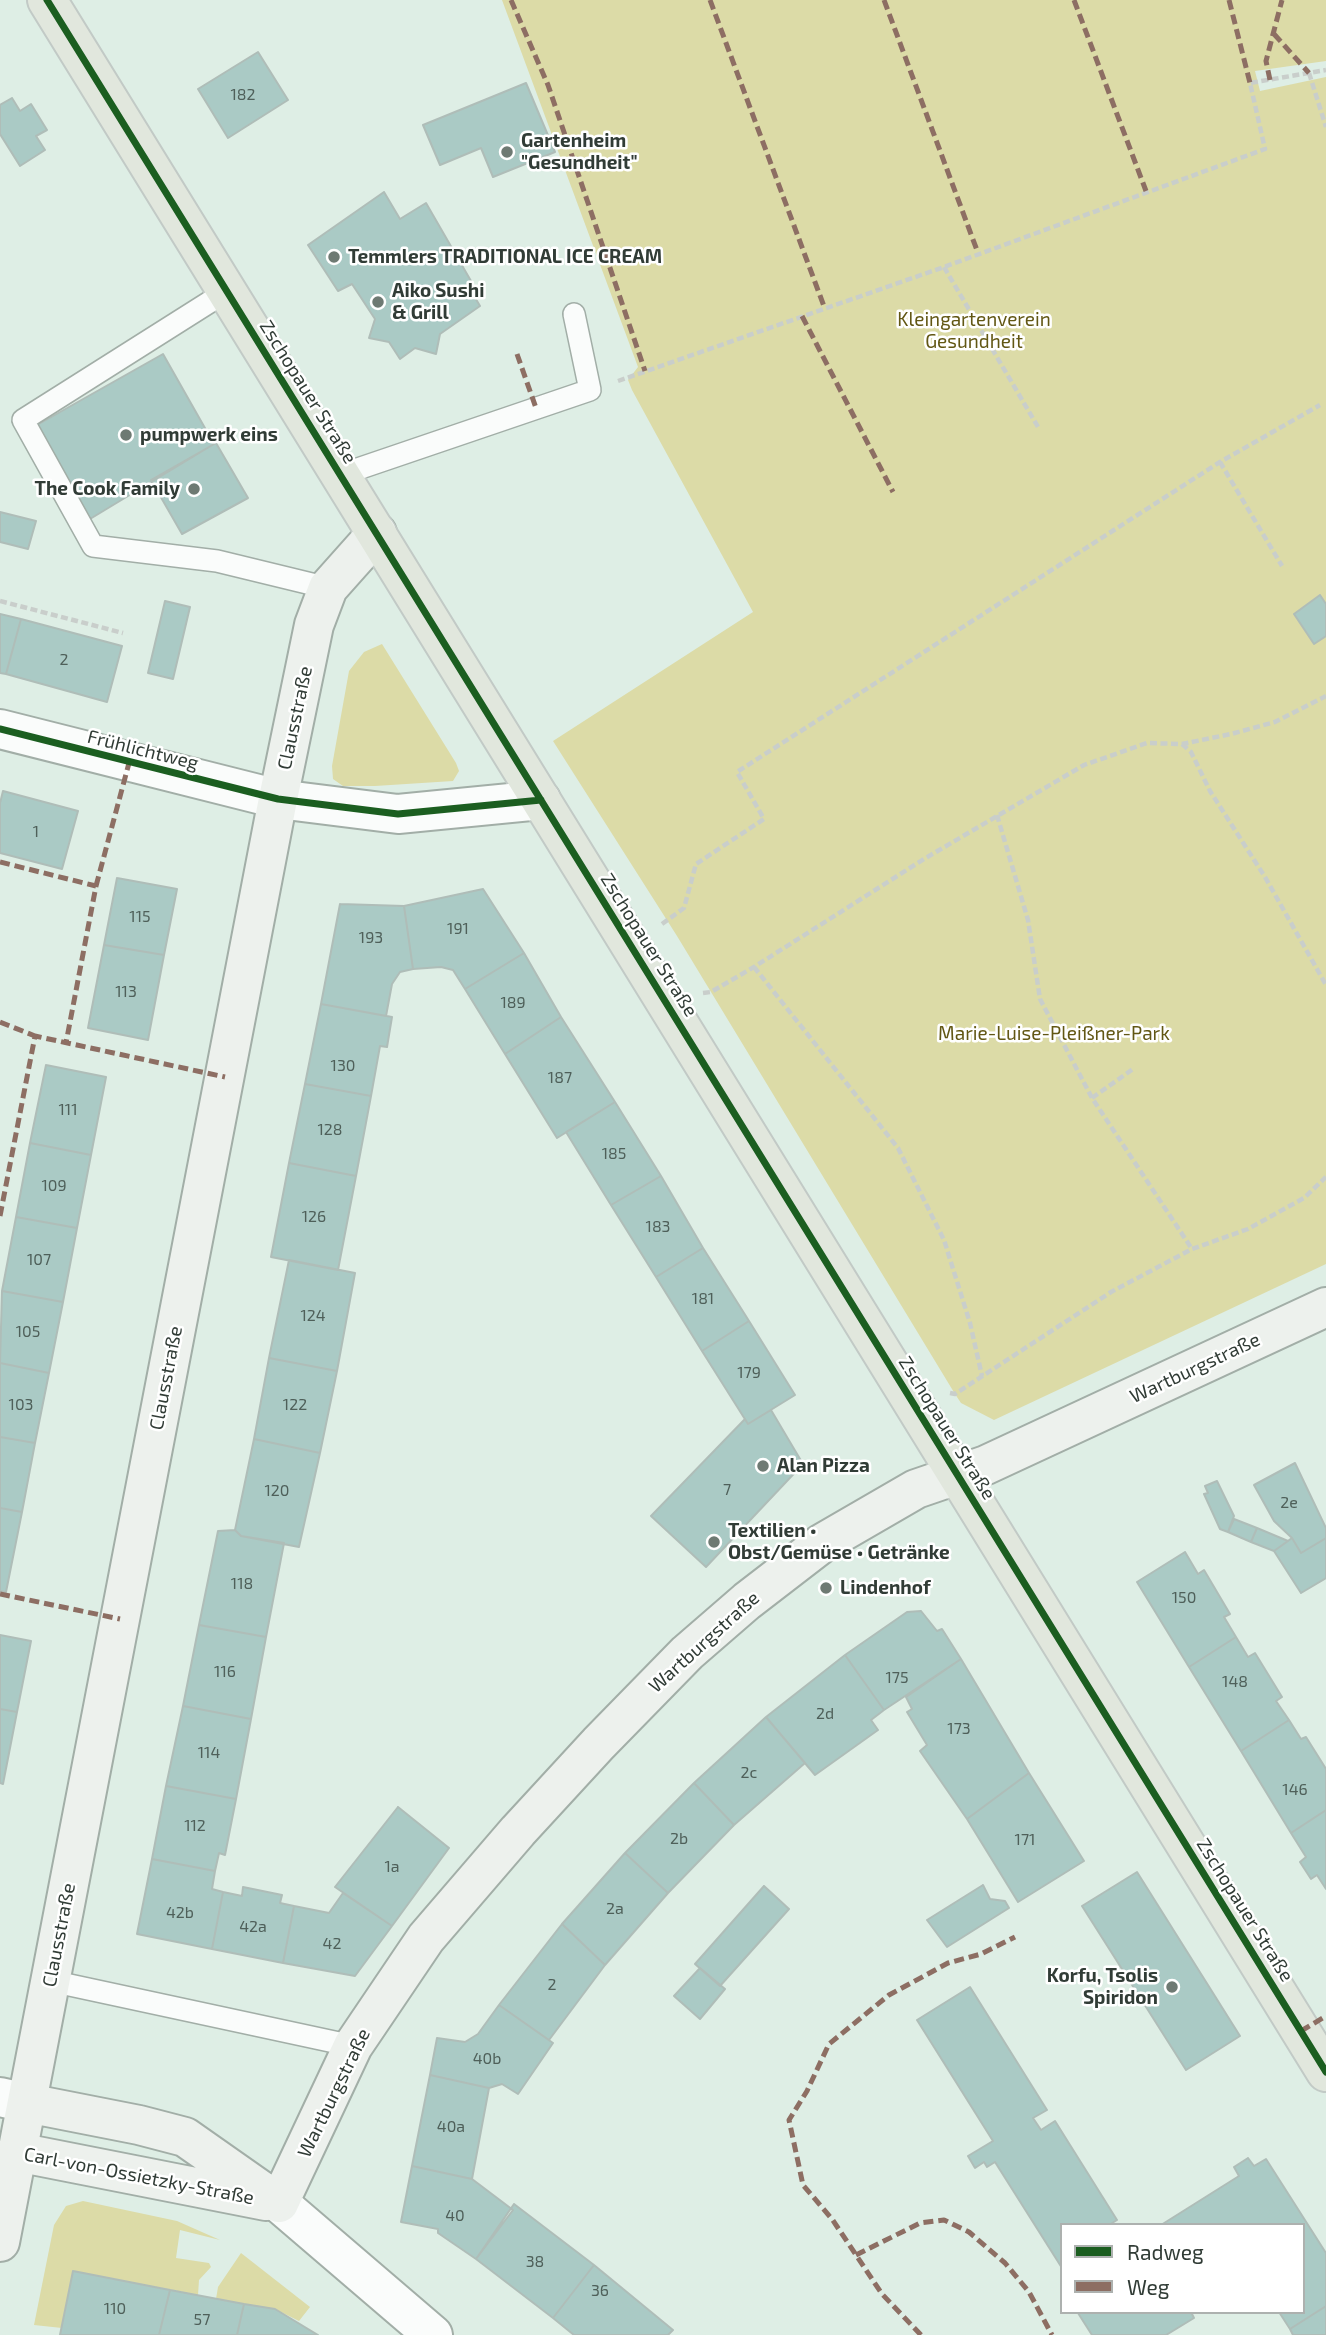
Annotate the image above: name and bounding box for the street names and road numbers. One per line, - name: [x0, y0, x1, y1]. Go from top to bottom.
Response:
- street label: Zschopauer Straße: [255, 316, 361, 468]
- street label: Clausstraße: [273, 664, 317, 772]
- street label: Frühlichtweg: [85, 725, 201, 775]
- street label: Zschopauer Straße: [596, 869, 702, 1021]
- street label: Clausstraße: [145, 1324, 187, 1432]
- street label: Wartburgstraße: [1126, 1328, 1264, 1408]
- street label: Zschopauer Straße: [894, 1352, 1000, 1504]
- street label: Wartburgstraße: [644, 1586, 764, 1698]
- street label: Zschopauer Straße: [1192, 1834, 1298, 1986]
- street label: Clausstraße: [38, 1881, 80, 1989]
- street label: Wartburgstraße: [293, 2025, 375, 2161]
- street label: Carl-von-Ossietzky-Straße: [22, 2143, 256, 2209]

